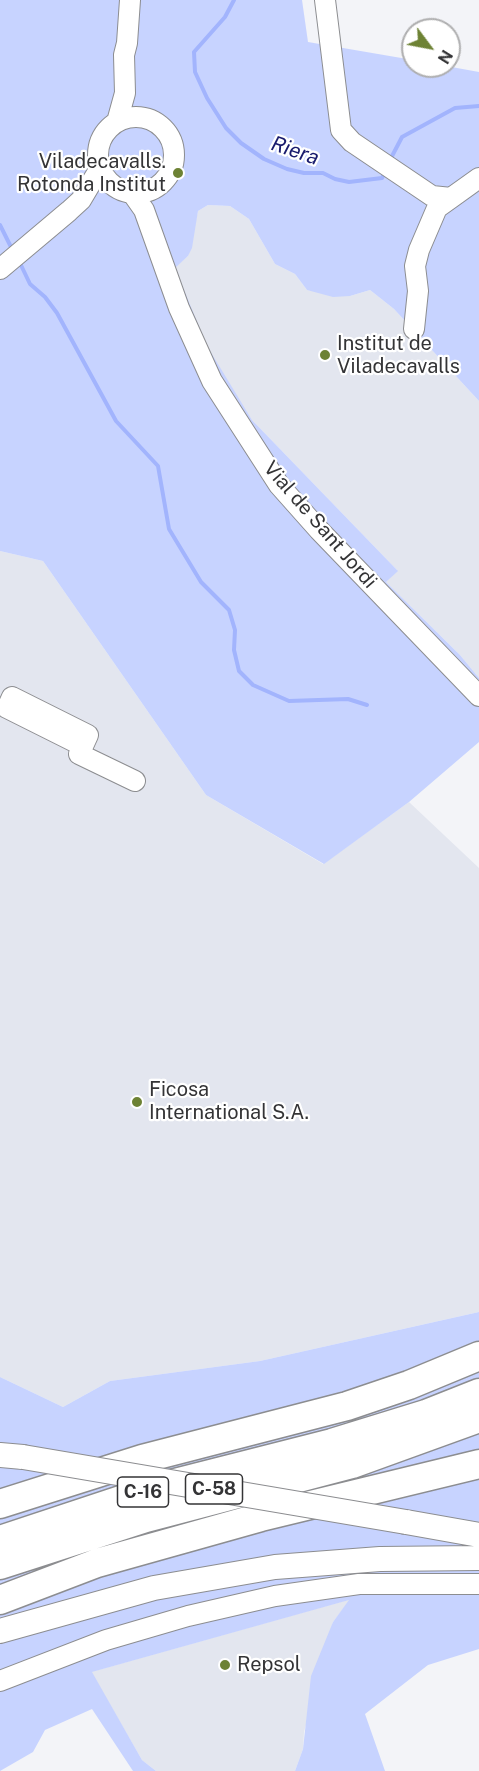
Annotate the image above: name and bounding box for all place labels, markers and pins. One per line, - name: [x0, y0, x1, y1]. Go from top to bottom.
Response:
- place label: Viladecavalls. Rotonda Institut: [17, 150, 166, 197]
- marker: Viladecavalls. Rotonda Institut: [171, 166, 185, 180]
- place label: Institut de Viladecavalls: [337, 332, 460, 379]
- marker: Institut de Viladecavalls: [318, 348, 332, 362]
- place label: Ficosa International S.A.: [149, 1078, 309, 1125]
- marker: Ficosa International S.A.: [130, 1095, 144, 1109]
- place label: Repsol: [237, 1653, 301, 1677]
- marker: Repsol: [218, 1658, 232, 1672]

